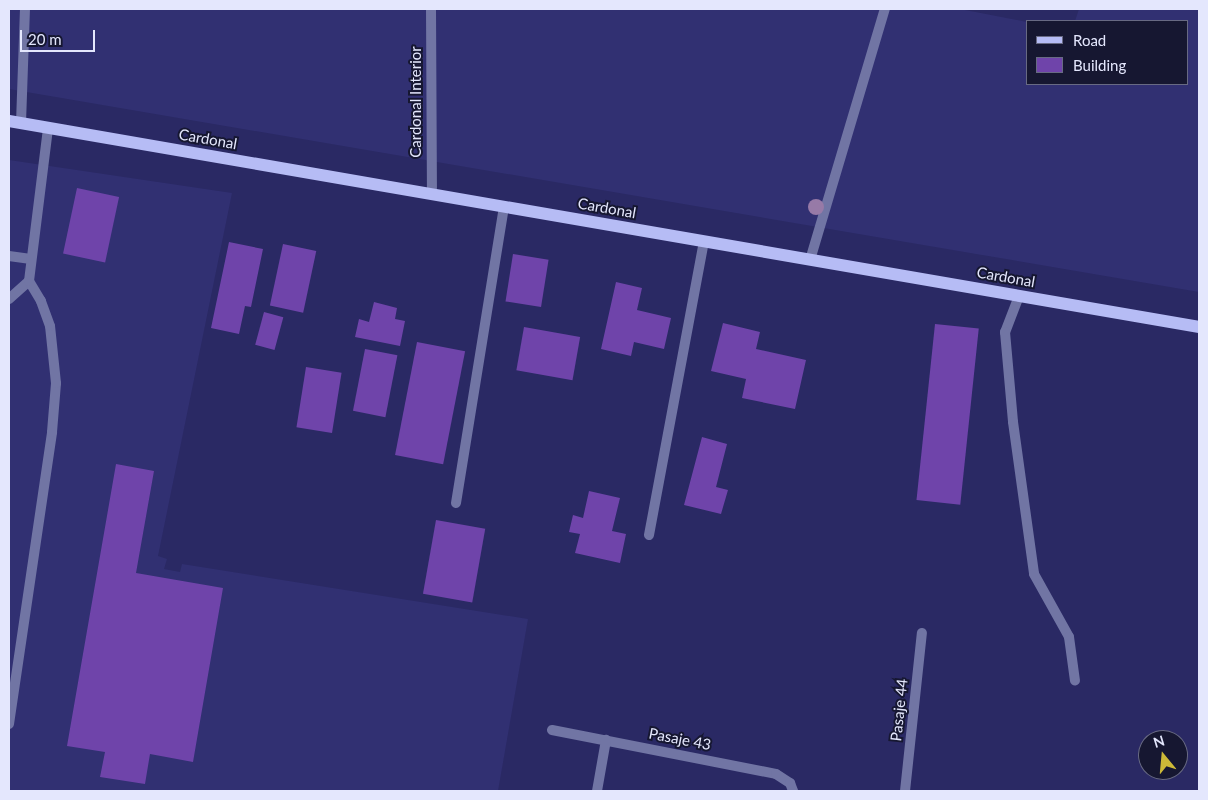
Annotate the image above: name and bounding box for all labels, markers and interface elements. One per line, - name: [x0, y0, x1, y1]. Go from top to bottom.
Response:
- scale bar: [22, 20, 98, 52]
- legend: [1026, 20, 1188, 85]
- text: 20 m: [28, 30, 62, 48]
- text: Road: [1073, 31, 1106, 49]
- street label: Cardonal Interior: [407, 46, 425, 158]
- text: Building: [1073, 56, 1126, 74]
- street label: Cardonal: [177, 125, 239, 153]
- street label: Cardonal: [576, 194, 638, 222]
- street label: Cardonal: [975, 263, 1037, 291]
- street label: Pasaje 44: [887, 678, 911, 742]
- street label: Pasaje 43: [647, 724, 713, 754]
- north arrow: [1138, 730, 1188, 780]
- text: N: [1151, 731, 1166, 751]

